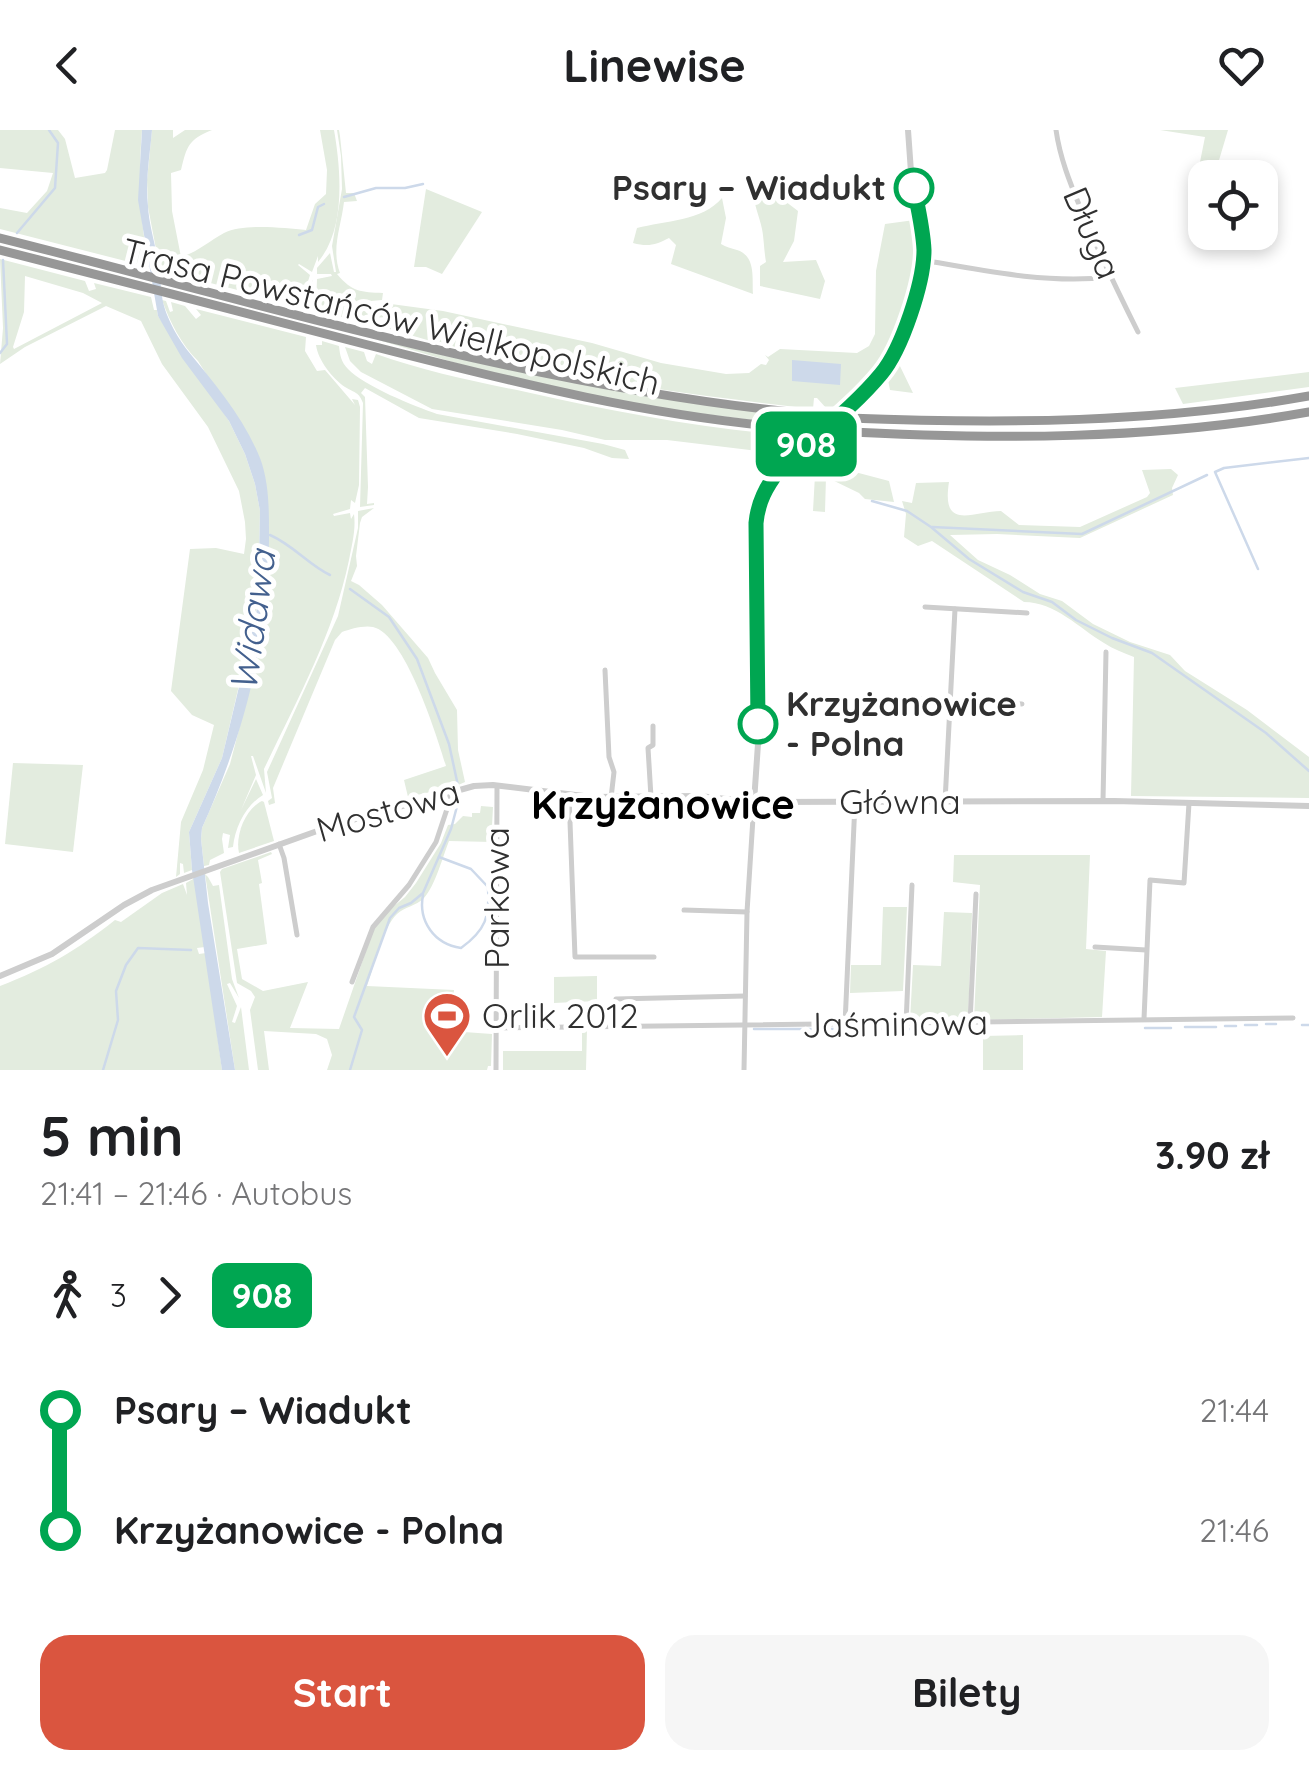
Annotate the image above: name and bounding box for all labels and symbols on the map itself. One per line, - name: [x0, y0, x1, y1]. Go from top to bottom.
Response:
- place label: Psary – Wiadukt: [612, 165, 886, 209]
- marker: Psary – Wiadukt: [895, 169, 933, 207]
- street label: Długa: [1054, 180, 1132, 285]
- street label: Trasa Powstańców Wielkopolskich: [118, 228, 665, 404]
- line badge: 908: [748, 412, 864, 476]
- water label: Widawa: [218, 545, 286, 695]
- place label: Krzyżanowice - Polna: [786, 681, 1017, 765]
- marker: Krzyżanowice - Polna: [739, 705, 777, 743]
- street label: Mostowa: [311, 769, 464, 851]
- district label: Krzyżanowice: [531, 779, 795, 829]
- street label: Główna: [839, 779, 961, 823]
- street label: Parkowa: [474, 827, 518, 969]
- sports icon: Orlik 2012: [421, 990, 473, 1058]
- place label: Orlik 2012: [482, 993, 639, 1037]
- street label: Jaśminowa: [802, 999, 988, 1047]

